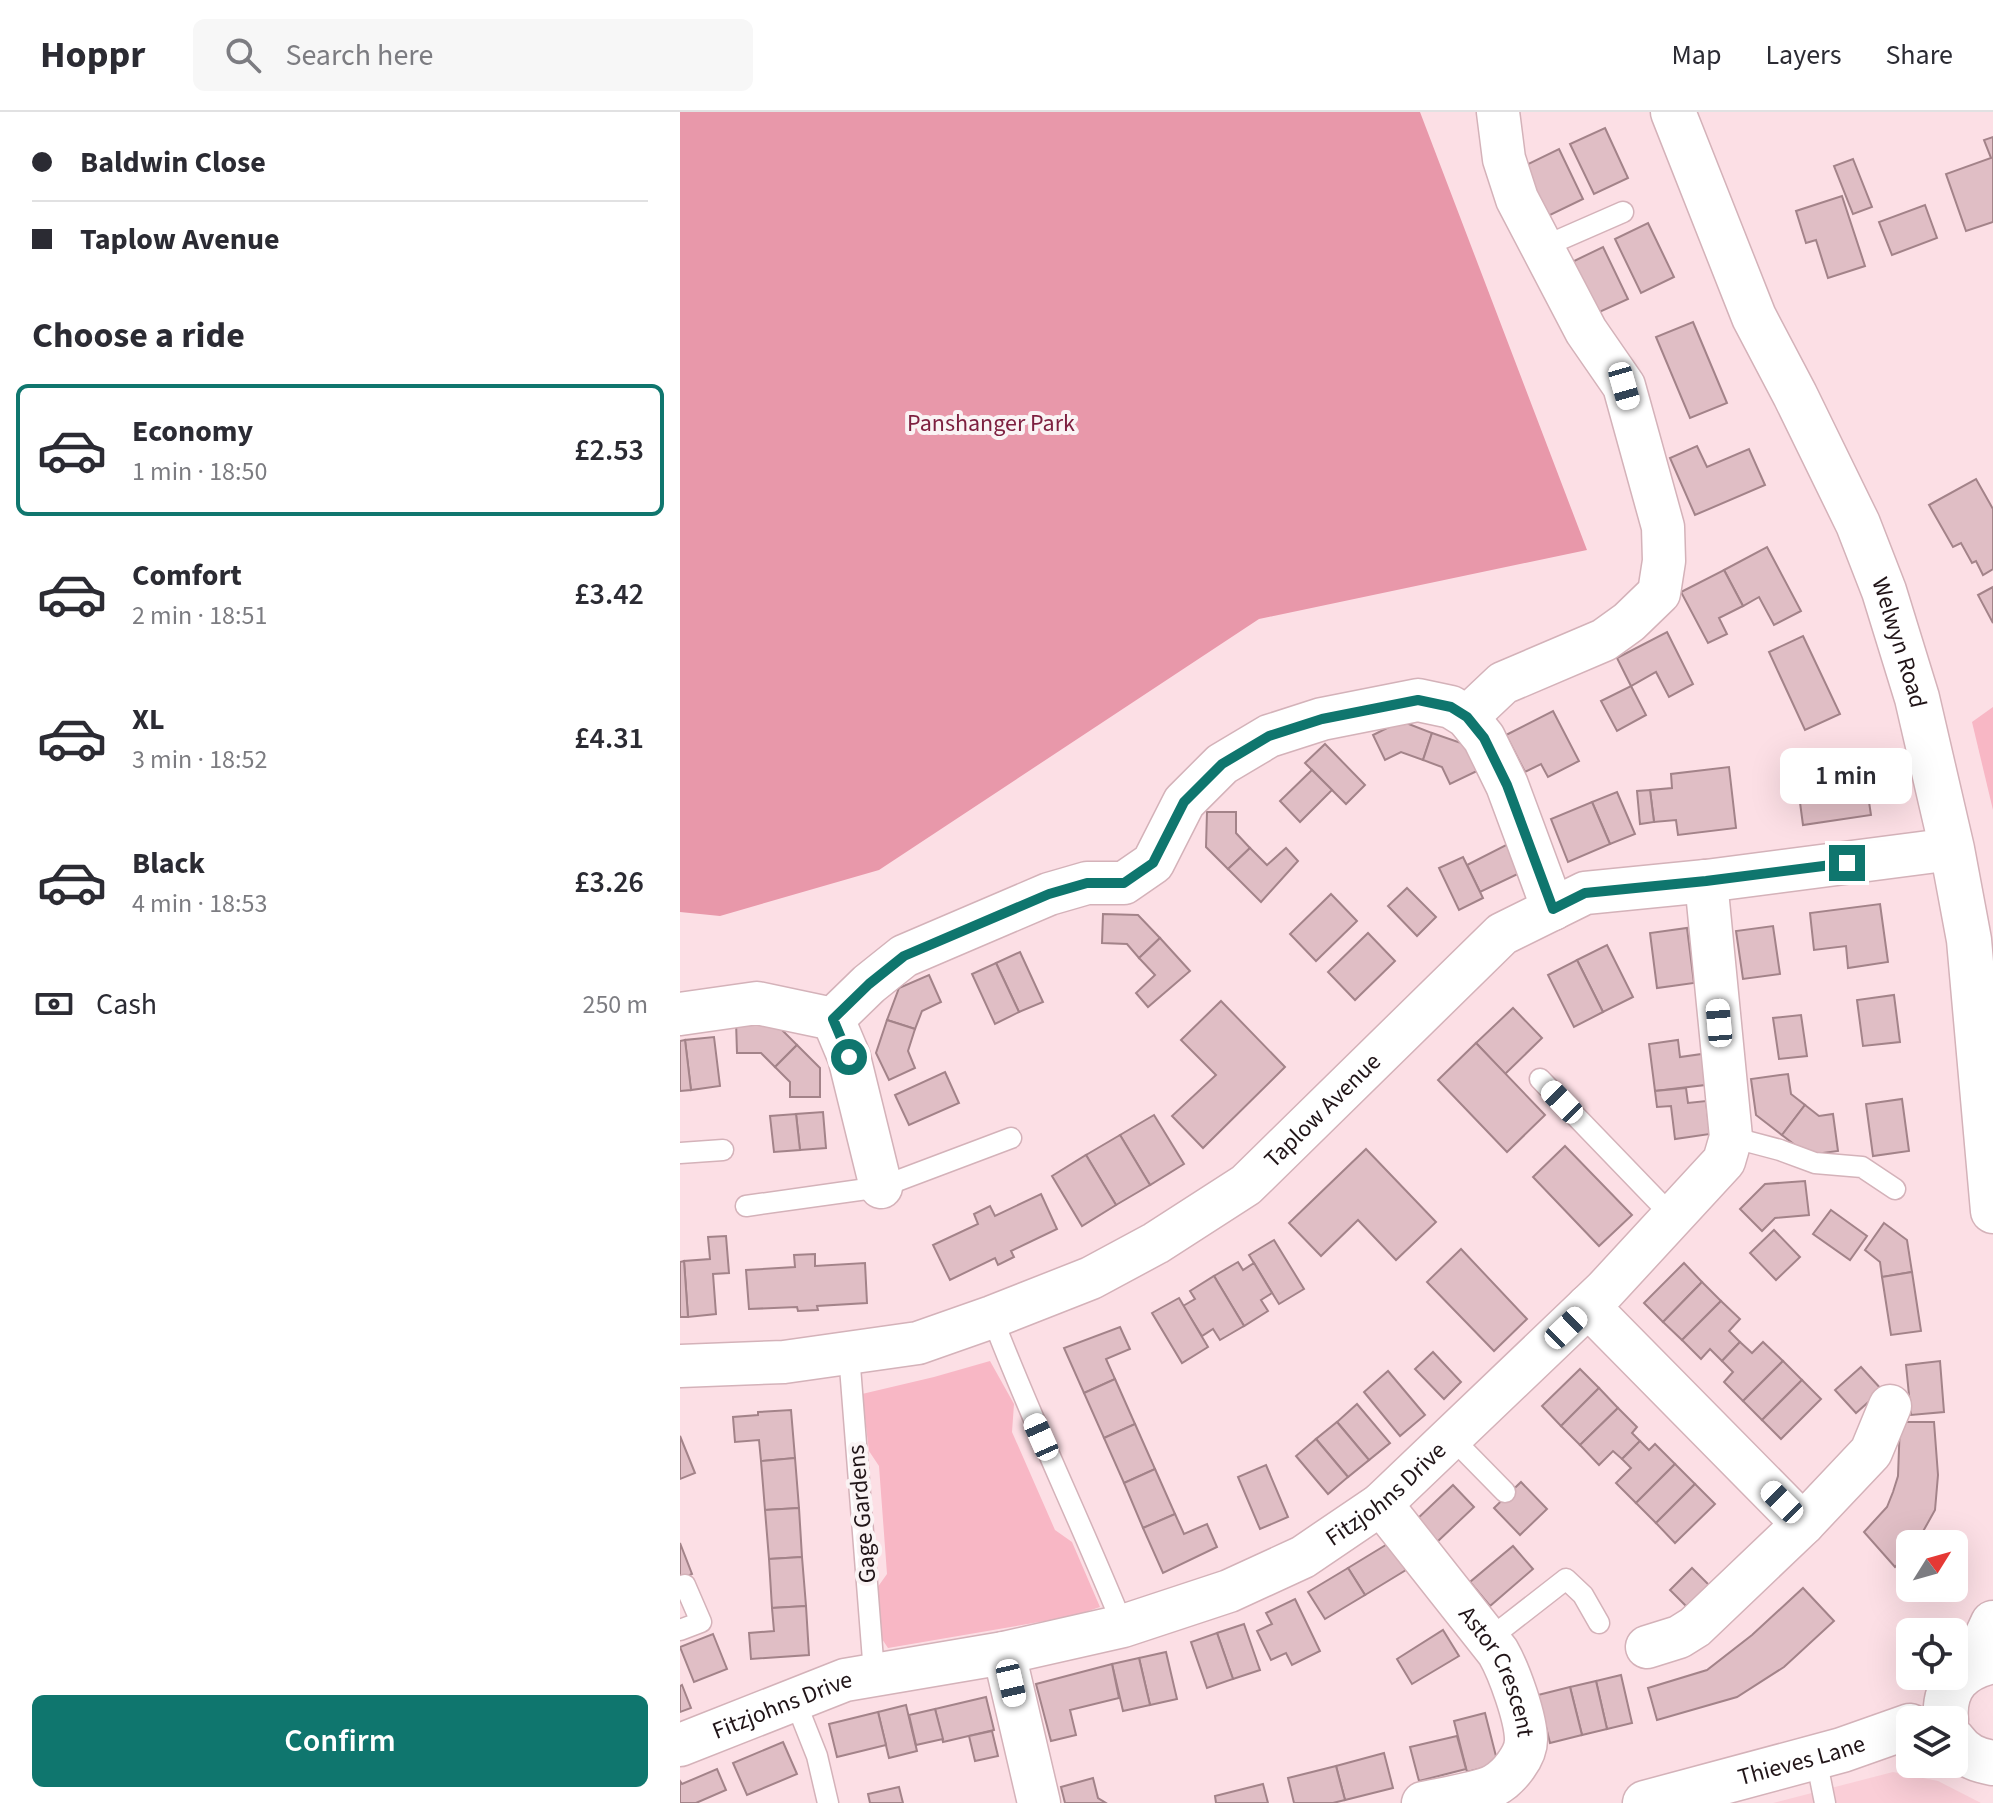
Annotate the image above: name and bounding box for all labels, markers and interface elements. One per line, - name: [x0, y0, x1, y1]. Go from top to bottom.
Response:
- search box: [193, 19, 753, 91]
- text: Hoppr: [40, 28, 145, 82]
- icon: search: [221, 33, 265, 77]
- text: Search here: [285, 34, 433, 77]
- text: Map: [1671, 35, 1721, 75]
- text: Layers: [1765, 35, 1841, 75]
- text: Share: [1885, 35, 1953, 75]
- text: Baldwin Close: [80, 141, 266, 184]
- text: Taplow Avenue: [80, 218, 279, 261]
- text: Choose a ride: [32, 310, 245, 361]
- car: [1606, 360, 1642, 412]
- park label: Panshanger Park: [907, 406, 1075, 441]
- text: Economy: [132, 410, 253, 453]
- icon: car: [36, 414, 108, 486]
- text: £2.53: [574, 429, 644, 472]
- text: 1 min · 18:50: [132, 453, 267, 490]
- text: Comfort: [132, 554, 242, 597]
- icon: car: [36, 558, 108, 630]
- street label: Welwyn Road: [1863, 572, 1936, 711]
- text: £3.42: [574, 573, 644, 616]
- text: 2 min · 18:51: [132, 597, 267, 634]
- text: XL: [132, 698, 165, 741]
- icon: car: [36, 702, 108, 774]
- text: £4.31: [574, 717, 644, 760]
- text: 3 min · 18:52: [132, 741, 267, 778]
- callout: 1 min: [1781, 747, 1913, 803]
- text: 1 min: [1815, 757, 1877, 794]
- text: Black: [132, 842, 205, 885]
- route end: [1829, 845, 1865, 881]
- icon: car: [36, 846, 108, 918]
- text: £3.26: [574, 861, 644, 904]
- text: 4 min · 18:53: [132, 885, 267, 922]
- icon: cash: [32, 982, 76, 1026]
- text: Cash: [96, 983, 157, 1026]
- text: 250 m: [582, 986, 648, 1023]
- car: [1705, 998, 1733, 1048]
- route start: [831, 1039, 867, 1075]
- street label: Taplow Avenue: [1256, 1045, 1389, 1176]
- car: [1537, 1076, 1587, 1128]
- car: [1540, 1303, 1592, 1353]
- car: [1020, 1410, 1062, 1464]
- street label: Fitzjohns Drive: [1318, 1433, 1454, 1554]
- street label: Gage Gardens: [839, 1443, 885, 1585]
- car: [1757, 1477, 1807, 1527]
- north arrow: [1896, 1530, 1968, 1602]
- map controls: [1896, 1530, 1968, 1778]
- street label: Astor Crescent: [1450, 1598, 1543, 1739]
- button: locate: [1896, 1618, 1968, 1690]
- car: [994, 1657, 1028, 1709]
- street label: Fitzjohns Drive: [707, 1662, 855, 1748]
- button: Confirm: [32, 1695, 648, 1787]
- button: layers: [1896, 1706, 1968, 1778]
- street label: Thieves Lane: [1734, 1726, 1870, 1795]

